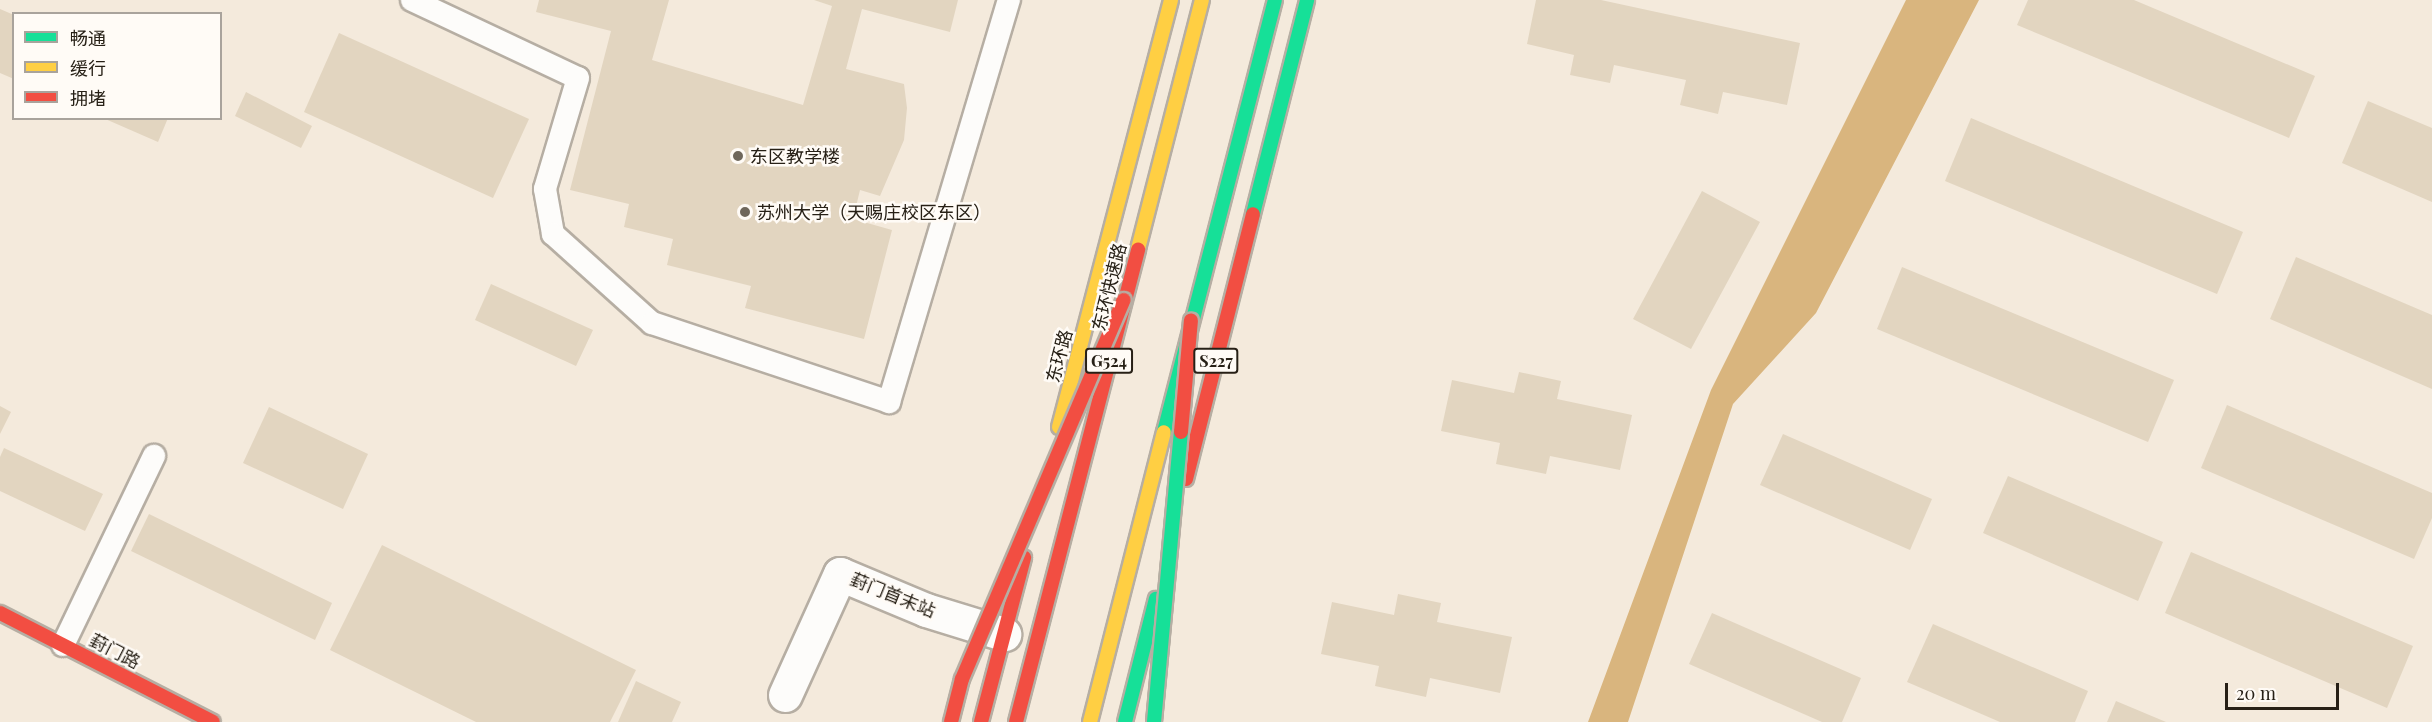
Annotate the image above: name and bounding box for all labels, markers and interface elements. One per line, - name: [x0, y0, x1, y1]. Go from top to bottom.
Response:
- legend: [12, 12, 222, 120]
- text: 畅通: [70, 26, 106, 50]
- text: 缓行: [70, 56, 106, 80]
- text: 拥堵: [70, 86, 106, 110]
- place label: 东区教学楼: [750, 145, 840, 167]
- marker: 东区教学楼: [731, 149, 745, 163]
- place label: 苏州大学（天赐庄校区东区）: [757, 201, 991, 223]
- marker: 苏州大学（天赐庄校区东区）: [738, 205, 752, 219]
- street label: 东环快速路: [1088, 241, 1130, 333]
- street label: 东环路: [1042, 327, 1076, 385]
- road number: G524: [1085, 348, 1133, 374]
- road number: S227: [1192, 348, 1240, 374]
- street label: 葑门首末站: [847, 568, 939, 622]
- street label: 葑门路: [86, 629, 144, 673]
- scale bar: [2228, 671, 2342, 709]
- text: 20 m: [2236, 681, 2276, 705]

